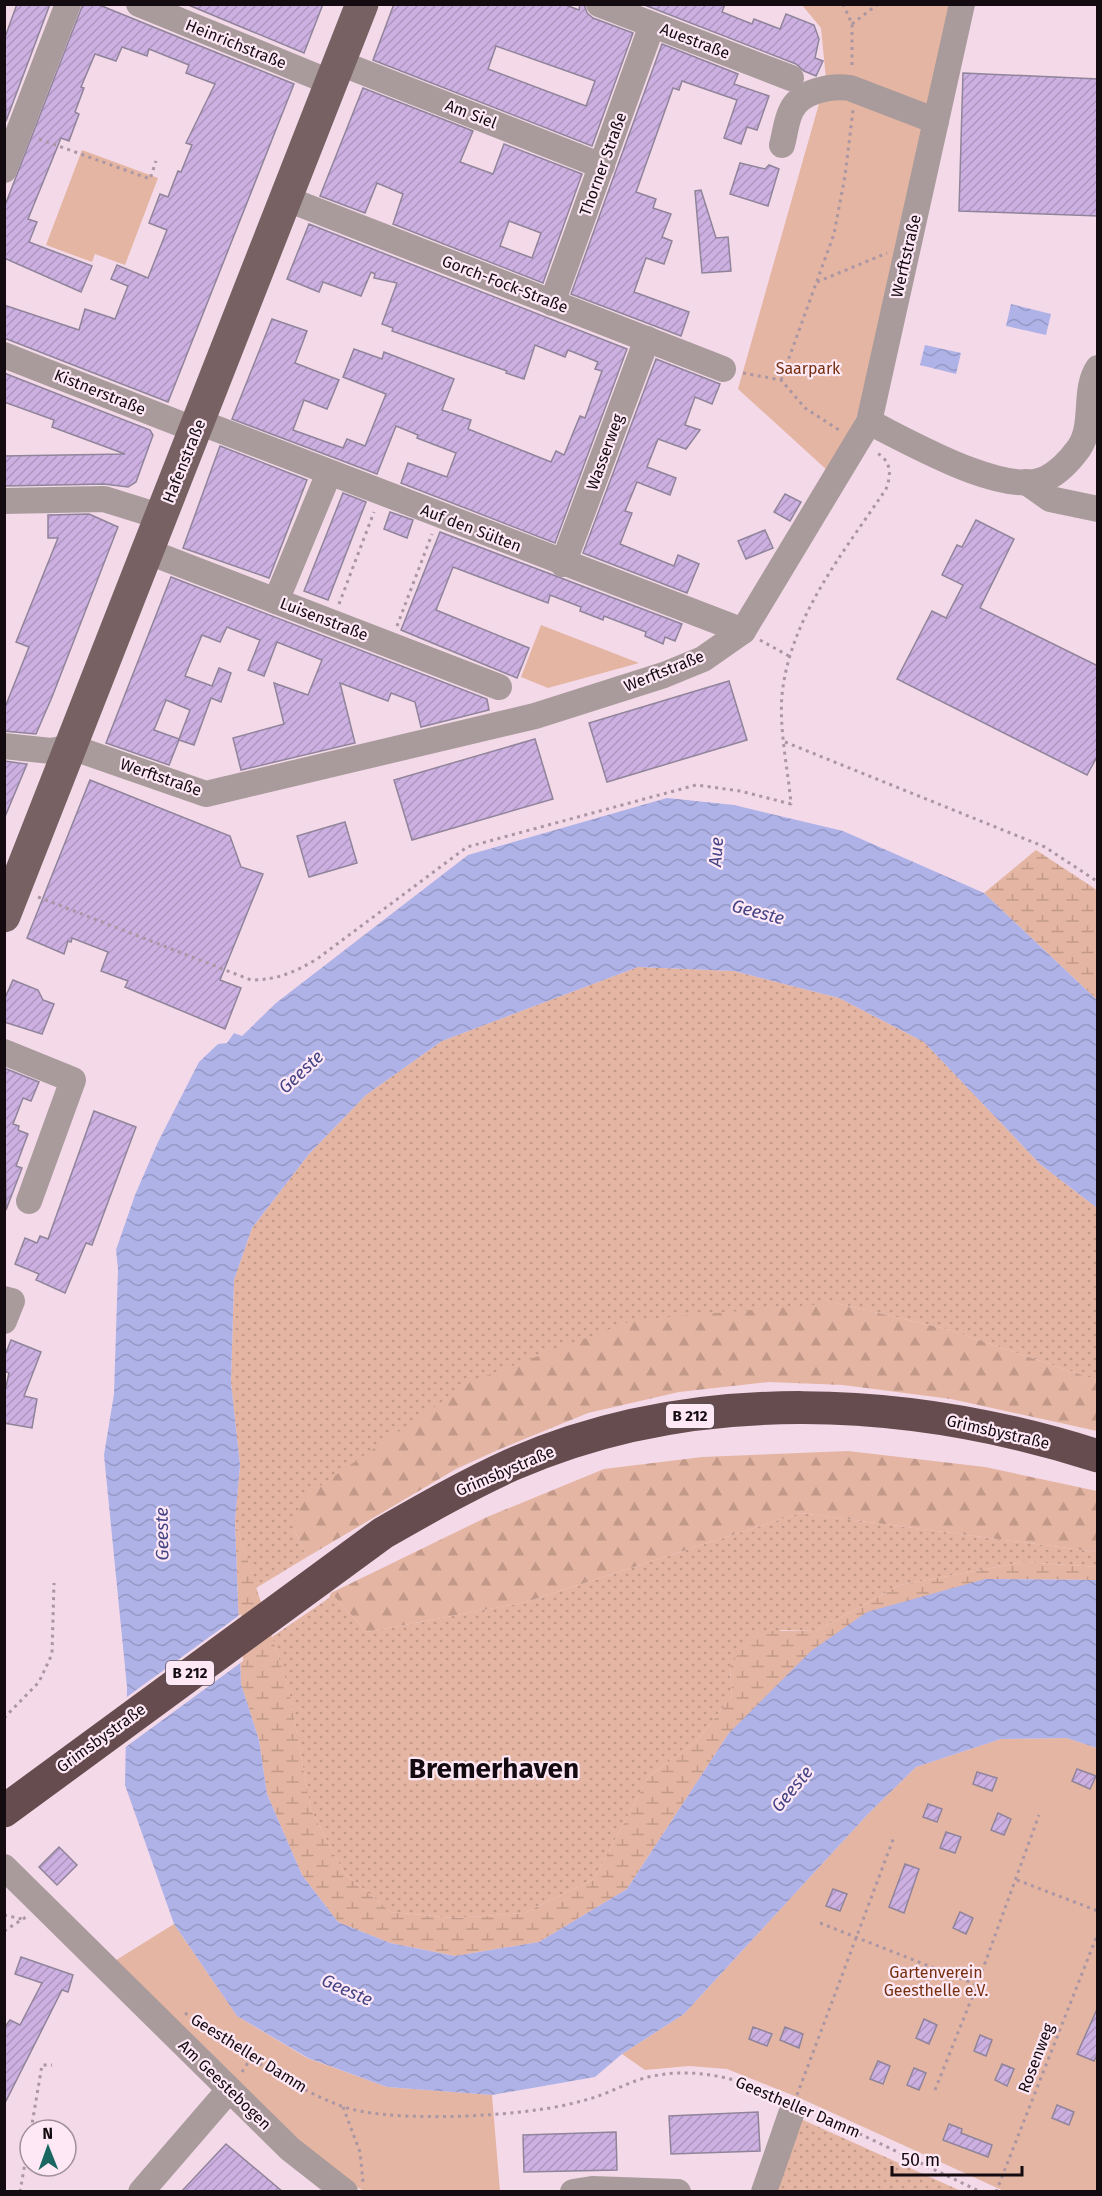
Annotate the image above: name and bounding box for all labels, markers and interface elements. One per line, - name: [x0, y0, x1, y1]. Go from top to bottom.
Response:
- street label: Heinrichstraße: [183, 15, 289, 73]
- street label: Auestraße: [658, 19, 732, 63]
- street label: Am Siel: [442, 95, 500, 133]
- street label: Thorner Straße: [575, 110, 631, 218]
- street label: Werftstraße: [887, 213, 925, 299]
- street label: Gorch-Fock-Straße: [439, 251, 571, 317]
- park label: Saarpark: [776, 359, 841, 378]
- street label: Kistnerstraße: [51, 365, 149, 419]
- street label: Wasserweg: [582, 411, 628, 493]
- street label: Hafenstraße: [159, 416, 209, 506]
- street label: Auf den Sülten: [418, 500, 524, 556]
- street label: Luisenstraße: [277, 593, 371, 645]
- street label: Werftstraße: [621, 646, 707, 696]
- street label: Werftstraße: [118, 754, 204, 800]
- water label: Aue: [704, 836, 728, 869]
- water label: Geeste: [729, 894, 787, 930]
- water label: Geeste: [274, 1046, 328, 1098]
- road number: B 212: [666, 1404, 714, 1428]
- street label: Grimsbystraße: [945, 1411, 1051, 1453]
- street label: Grimsbystraße: [453, 1442, 557, 1500]
- water label: Geeste: [151, 1507, 173, 1561]
- road number: B 212: [166, 1661, 214, 1685]
- street label: Grimsbystraße: [53, 1699, 149, 1777]
- district label: Bremerhaven: [409, 1752, 579, 1785]
- water label: Geeste: [766, 1761, 818, 1817]
- park label: Gartenverein Geesthelle e.V.: [884, 1963, 988, 2000]
- water label: Geeste: [318, 1969, 376, 2011]
- street label: Geestheller Damm: [187, 2010, 311, 2096]
- street label: Rosenweg: [1014, 2020, 1058, 2095]
- street label: Am Geestebogen: [175, 2036, 275, 2134]
- street label: Geestheller Damm: [733, 2072, 863, 2142]
- north arrow: [18, 2118, 78, 2178]
- text: N: [42, 2124, 53, 2143]
- scale bar: [892, 2139, 1022, 2177]
- text: 50 m: [901, 2149, 940, 2171]

